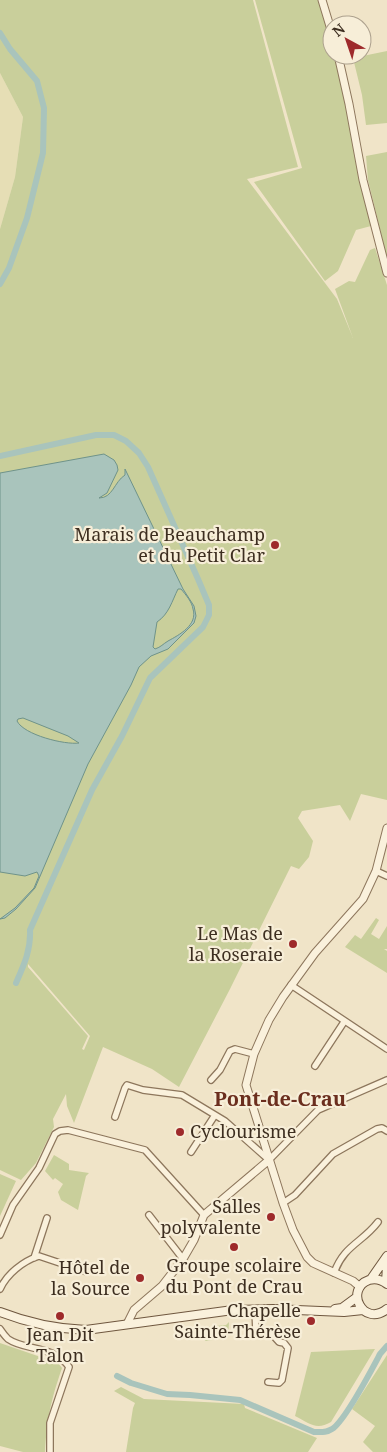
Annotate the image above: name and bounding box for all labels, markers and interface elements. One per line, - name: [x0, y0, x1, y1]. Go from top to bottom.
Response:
- north arrow: [322, 15, 372, 65]
- text: N: [328, 19, 349, 40]
- place label: Marais de Beauchamp et du Petit Clar: [74, 522, 266, 567]
- marker: Marais de Beauchamp et du Petit Clar: [269, 539, 281, 551]
- place label: Le Mas de la Roseraie: [189, 921, 283, 966]
- marker: Le Mas de la Roseraie: [287, 938, 299, 950]
- district label: Pont-de-Crau: [214, 1085, 346, 1112]
- place label: Cyclourisme: [190, 1119, 296, 1143]
- marker: Cyclourisme: [174, 1126, 186, 1138]
- place label: Salles polyvalente: [160, 1194, 261, 1239]
- marker: Salles polyvalente: [265, 1211, 277, 1223]
- marker: Groupe scolaire du Pont de Crau: [228, 1241, 240, 1253]
- place label: Groupe scolaire du Pont de Crau: [165, 1253, 303, 1298]
- place label: Hôtel de la Source: [51, 1255, 130, 1300]
- marker: Hôtel de la Source: [134, 1272, 146, 1284]
- place label: Chapelle Sainte-Thérèse: [174, 1298, 301, 1343]
- marker: Jean Dit Talon: [54, 1310, 66, 1322]
- marker: Chapelle Sainte-Thérèse: [305, 1315, 317, 1327]
- place label: Jean Dit Talon: [25, 1322, 94, 1367]

